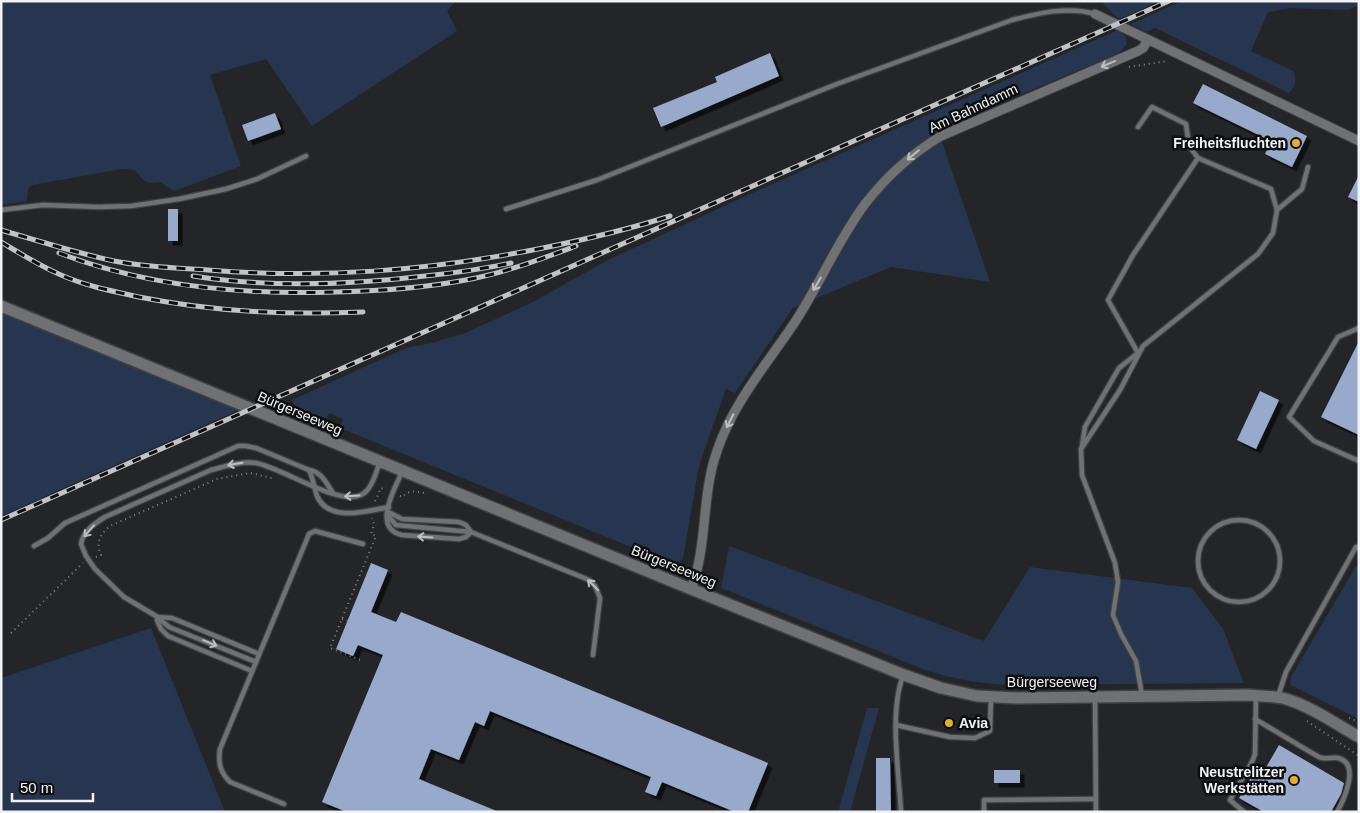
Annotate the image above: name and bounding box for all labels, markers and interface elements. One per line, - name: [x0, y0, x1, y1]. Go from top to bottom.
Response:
- one-way arrow: [1100, 61, 1115, 70]
- street label: Am Bahndamm: [926, 80, 1020, 136]
- place label: Freiheitsfluchten: [1173, 135, 1286, 151]
- marker: Freiheitsfluchten: [1290, 137, 1302, 149]
- one-way arrow: [907, 149, 920, 160]
- one-way arrow: [812, 276, 821, 291]
- street label: Bürgerseeweg: [255, 388, 345, 438]
- one-way arrow: [725, 413, 734, 428]
- one-way arrow: [228, 460, 244, 470]
- one-way arrow: [344, 492, 360, 501]
- one-way arrow: [83, 524, 94, 537]
- one-way arrow: [417, 532, 433, 541]
- street label: Bürgerseeweg: [629, 542, 719, 590]
- one-way arrow: [587, 579, 599, 591]
- one-way arrow: [202, 639, 217, 649]
- street label: Bürgerseeweg: [1007, 674, 1097, 690]
- place label: Avia: [959, 715, 988, 731]
- marker: Avia: [943, 717, 955, 729]
- place label: Neustrelitzer Werkstätten: [1199, 764, 1285, 796]
- scale bar: [12, 770, 94, 802]
- marker: Neustrelitzer Werkstätten: [1288, 774, 1300, 786]
- text: 50 m: [20, 779, 53, 796]

